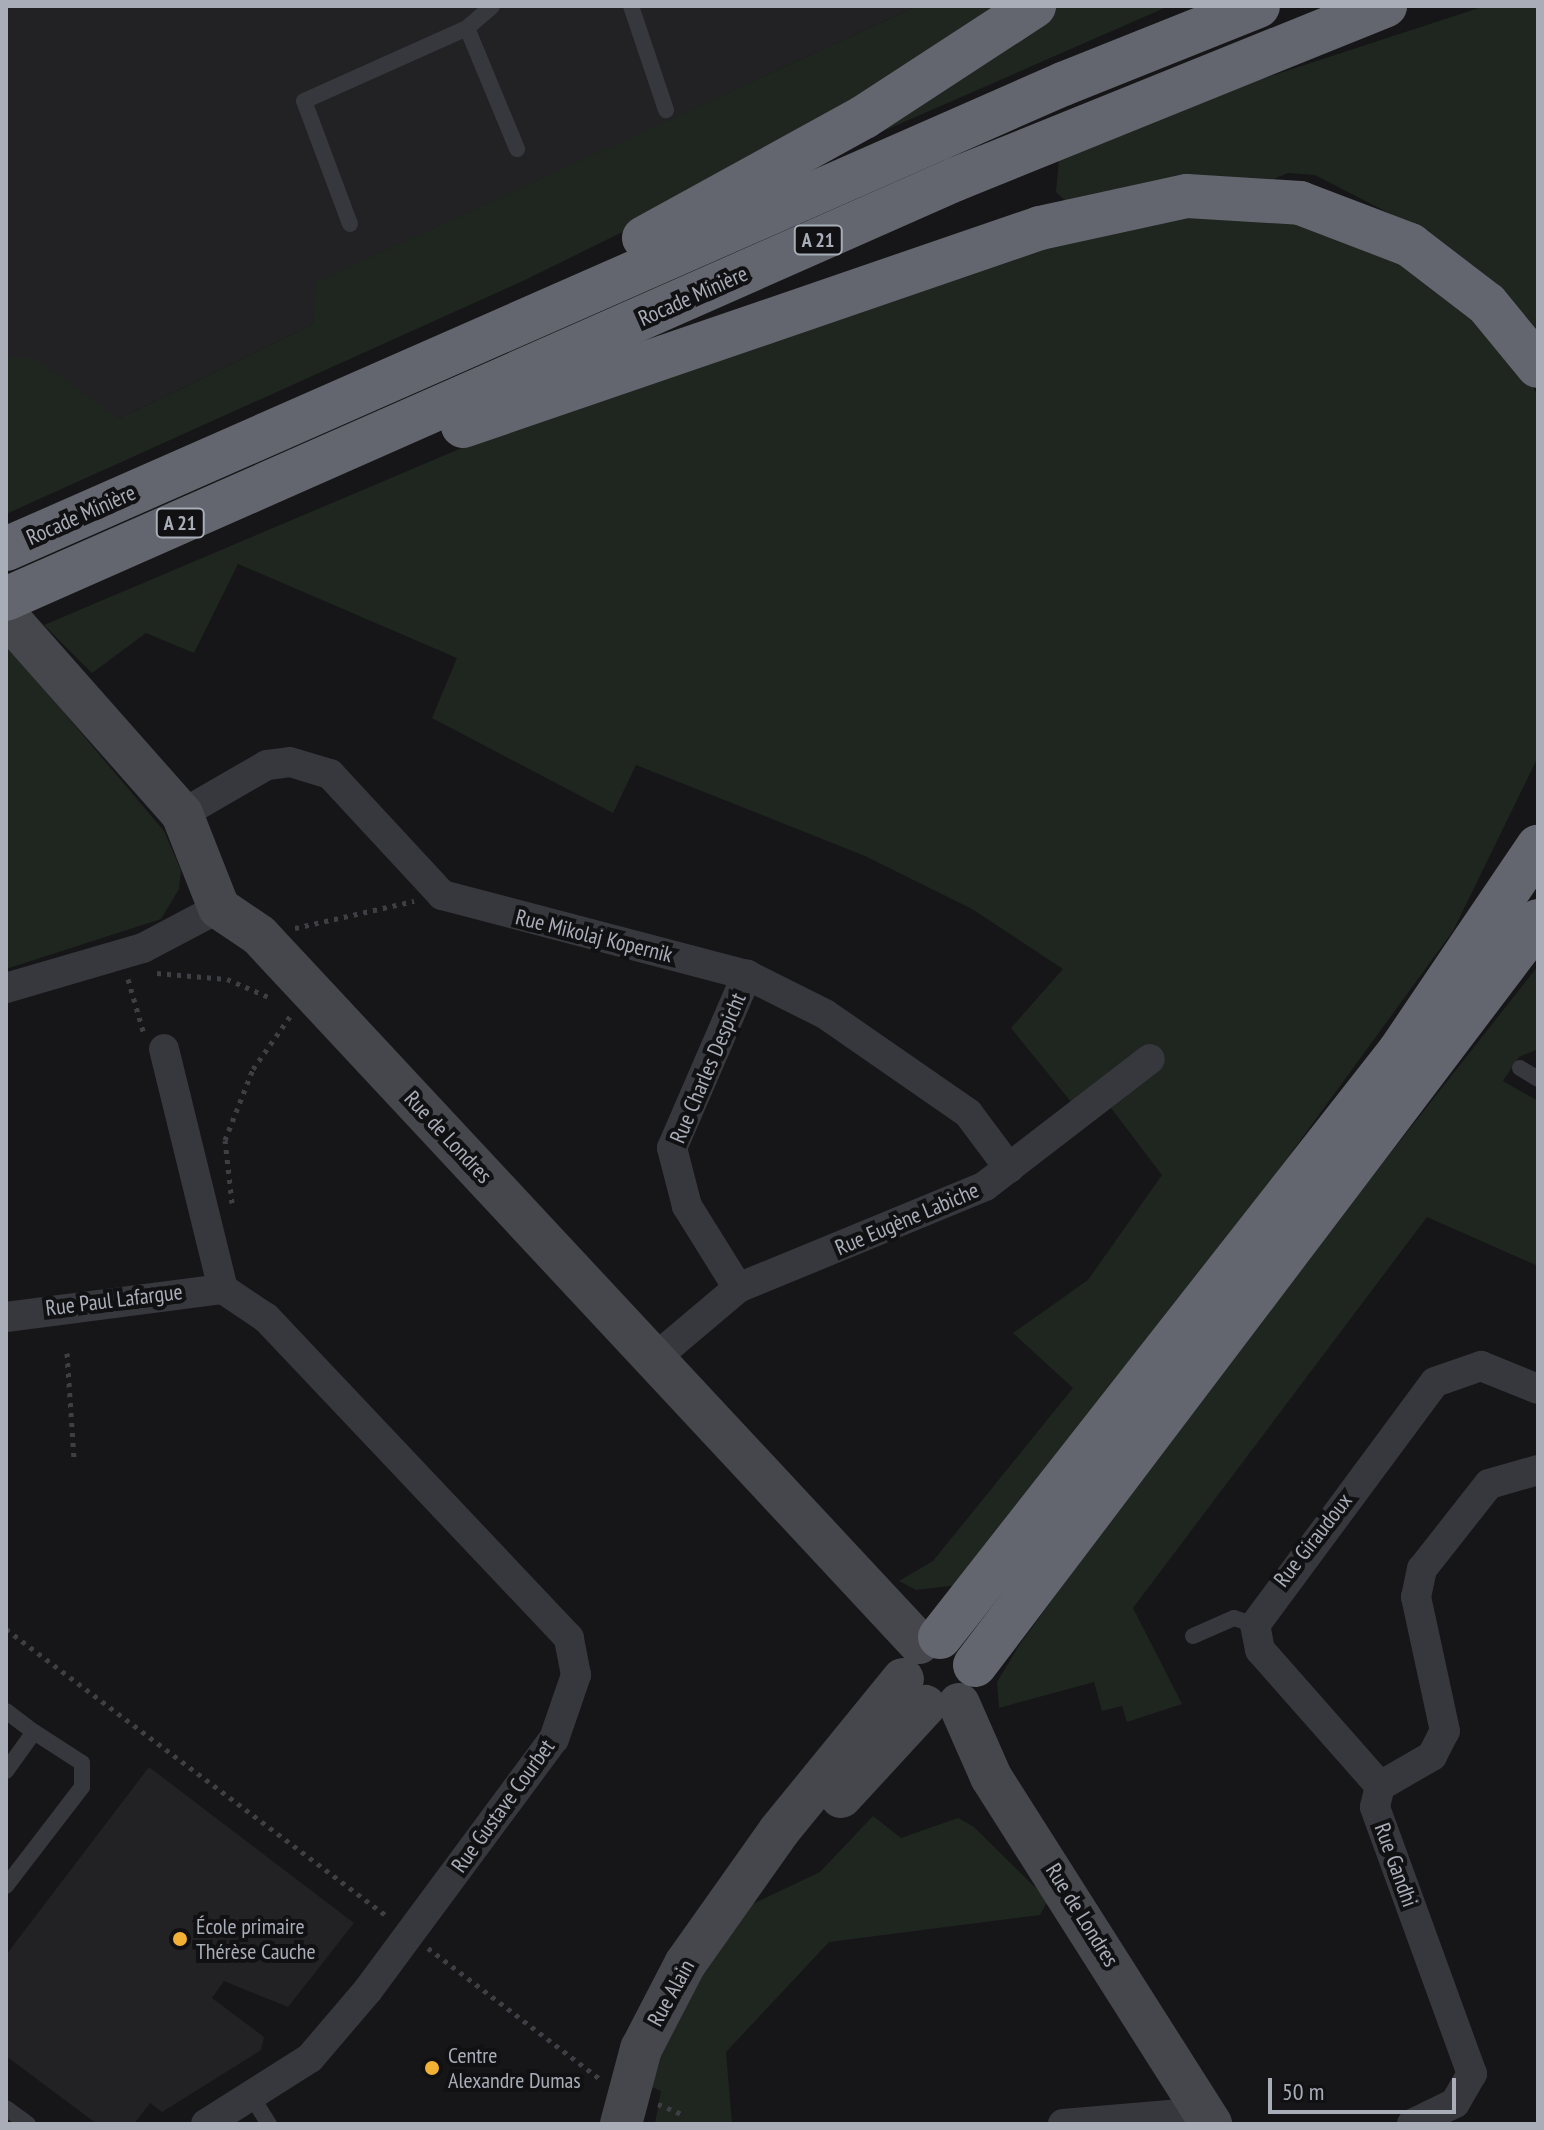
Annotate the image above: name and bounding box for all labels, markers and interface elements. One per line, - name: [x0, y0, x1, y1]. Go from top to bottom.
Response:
- road number: A 21: [792, 224, 844, 256]
- street label: Rocade Minière: [634, 260, 752, 332]
- street label: Rocade Minière: [22, 479, 140, 551]
- road number: A 21: [154, 507, 206, 539]
- street label: Rue Mikolaj Kopernik: [513, 904, 675, 968]
- street label: Rue Charles Despicht: [664, 989, 752, 1147]
- street label: Rue de Londres: [399, 1085, 497, 1189]
- street label: Rue Eugène Labiche: [831, 1177, 983, 1261]
- street label: Rue Paul Lafargue: [44, 1279, 184, 1321]
- street label: Rue Giraudoux: [1268, 1488, 1358, 1592]
- street label: Rue Gustave Courbet: [446, 1734, 560, 1878]
- street label: Rue Gandhi: [1369, 1820, 1423, 1910]
- street label: Rue de Londres: [1040, 1859, 1124, 1971]
- place label: École primaire Thérèse Cauche: [196, 1913, 316, 1964]
- marker: École primaire Thérèse Cauche: [171, 1930, 189, 1948]
- street label: Rue Alain: [642, 1955, 700, 2031]
- place label: Centre Alexandre Dumas: [448, 2042, 581, 2094]
- marker: Centre Alexandre Dumas: [423, 2059, 441, 2077]
- scale bar: [1272, 2062, 1460, 2112]
- text: 50 m: [1282, 2076, 1324, 2107]

